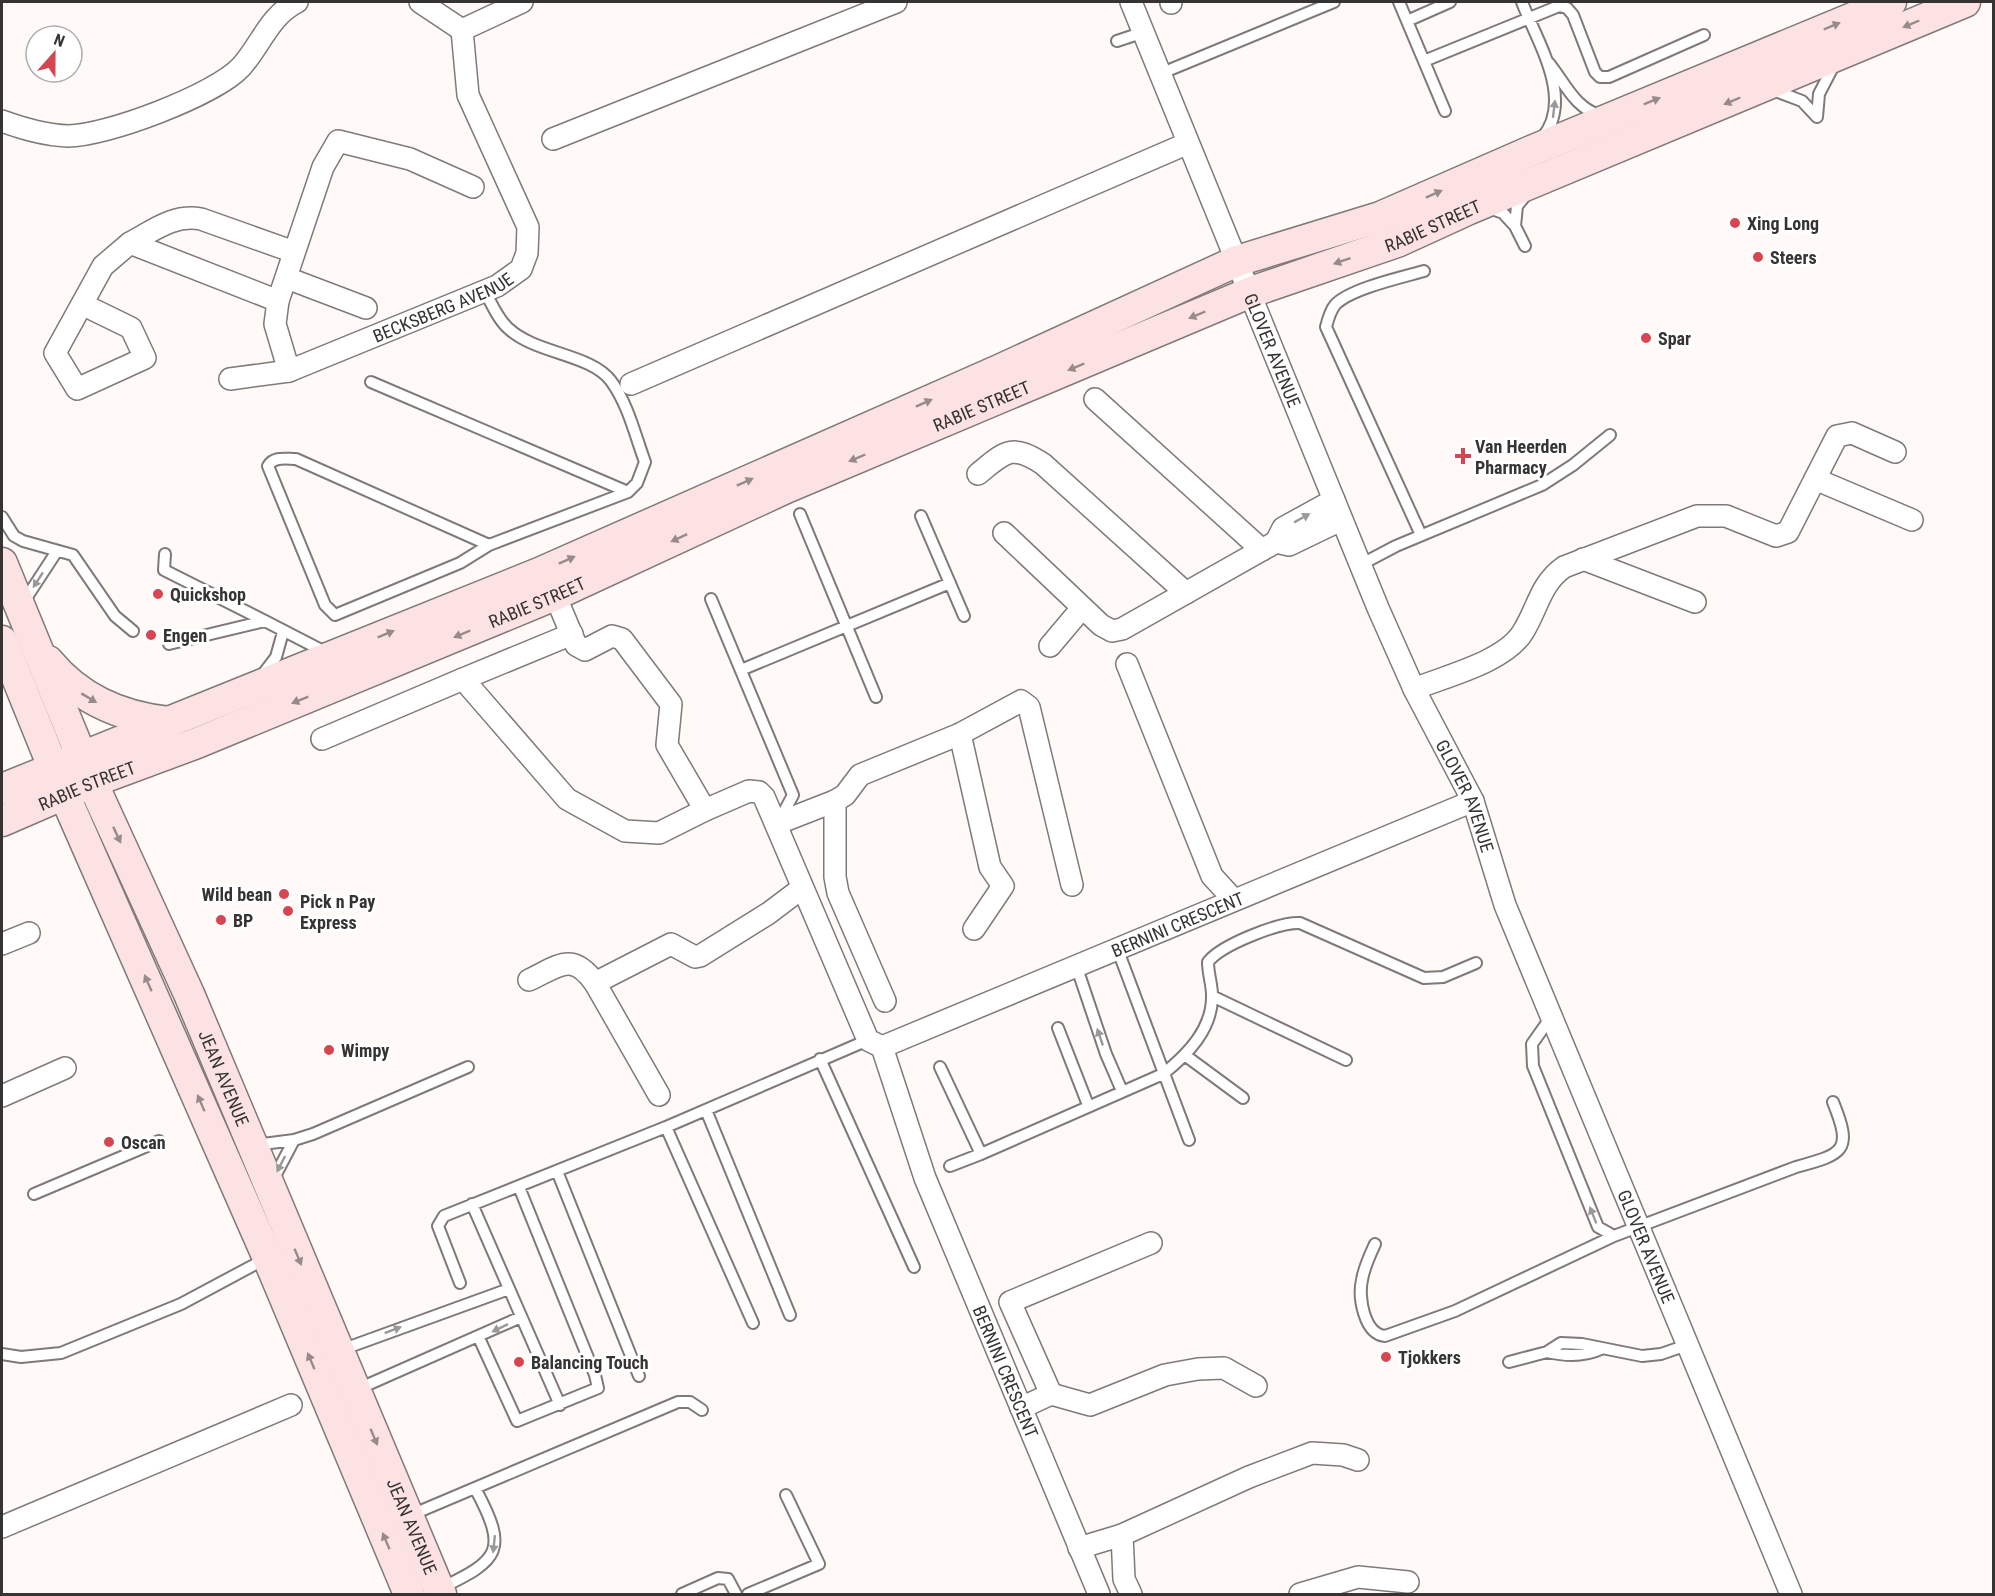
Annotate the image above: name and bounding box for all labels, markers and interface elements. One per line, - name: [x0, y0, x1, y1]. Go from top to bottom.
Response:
- one-way arrow: [1902, 19, 1920, 29]
- one-way arrow: [1823, 21, 1841, 30]
- north arrow: [24, 24, 84, 84]
- text: N: [51, 30, 67, 51]
- one-way arrow: [1643, 96, 1661, 105]
- one-way arrow: [1723, 97, 1741, 106]
- one-way arrow: [1549, 99, 1559, 118]
- one-way arrow: [1425, 189, 1443, 198]
- street label: RABIE STREET: [1382, 195, 1484, 256]
- place label: Xing Long: [1747, 213, 1819, 234]
- marker: Xing Long: [1728, 216, 1742, 230]
- place label: Steers: [1770, 247, 1817, 268]
- marker: Steers: [1751, 250, 1765, 264]
- one-way arrow: [1333, 256, 1351, 266]
- street label: BECKSBERG AVENUE: [370, 268, 517, 346]
- street label: GLOVER AVENUE: [1240, 290, 1305, 410]
- one-way arrow: [1188, 311, 1206, 320]
- place label: Spar: [1658, 328, 1691, 349]
- marker: Spar: [1639, 331, 1653, 345]
- one-way arrow: [1067, 362, 1084, 371]
- street label: RABIE STREET: [930, 376, 1033, 435]
- one-way arrow: [915, 398, 933, 408]
- place label: Van Heerden Pharmacy: [1475, 436, 1567, 478]
- marker: Van Heerden Pharmacy: [1456, 449, 1470, 463]
- one-way arrow: [848, 454, 866, 463]
- one-way arrow: [737, 477, 755, 487]
- one-way arrow: [1293, 513, 1310, 523]
- one-way arrow: [670, 533, 687, 542]
- one-way arrow: [558, 556, 575, 565]
- one-way arrow: [33, 572, 44, 588]
- street label: RABIE STREET: [485, 572, 589, 632]
- place label: Quickshop: [170, 584, 246, 605]
- marker: Quickshop: [151, 587, 165, 601]
- place label: Engen: [163, 625, 207, 646]
- marker: Engen: [144, 628, 158, 642]
- one-way arrow: [378, 629, 396, 639]
- one-way arrow: [453, 629, 471, 639]
- one-way arrow: [81, 692, 97, 703]
- one-way arrow: [291, 695, 309, 705]
- street label: GLOVER AVENUE: [1432, 736, 1499, 855]
- street label: RABIE STREET: [35, 756, 138, 815]
- one-way arrow: [112, 826, 121, 843]
- place label: Wild bean: [202, 884, 272, 905]
- marker: Wild bean: [277, 887, 291, 901]
- street label: BERNINI CRESCENT: [1108, 887, 1247, 961]
- place label: Pick n Pay Express: [300, 891, 375, 933]
- marker: Pick n Pay Express: [281, 904, 295, 918]
- place label: BP: [233, 910, 253, 931]
- marker: BP: [214, 913, 228, 927]
- one-way arrow: [144, 975, 153, 992]
- street label: JEAN AVENUE: [195, 1027, 254, 1129]
- one-way arrow: [1095, 1028, 1105, 1046]
- place label: Wimpy: [341, 1040, 389, 1061]
- marker: Wimpy: [322, 1043, 336, 1057]
- one-way arrow: [196, 1093, 206, 1111]
- place label: Oscan: [121, 1132, 166, 1153]
- marker: Oscan: [102, 1135, 116, 1149]
- one-way arrow: [276, 1156, 286, 1173]
- street label: GLOVER AVENUE: [1614, 1186, 1680, 1306]
- one-way arrow: [1588, 1206, 1597, 1224]
- one-way arrow: [293, 1249, 303, 1267]
- street label: BERNINI CRESCENT: [969, 1302, 1043, 1441]
- one-way arrow: [492, 1323, 509, 1332]
- one-way arrow: [384, 1325, 402, 1335]
- place label: Tjokkers: [1398, 1347, 1461, 1368]
- marker: Tjokkers: [1379, 1350, 1393, 1364]
- one-way arrow: [306, 1351, 316, 1369]
- place label: Balancing Touch: [531, 1352, 649, 1373]
- marker: Balancing Touch: [512, 1355, 526, 1369]
- one-way arrow: [370, 1428, 379, 1446]
- street label: JEAN AVENUE: [383, 1475, 442, 1577]
- one-way arrow: [381, 1531, 391, 1549]
- one-way arrow: [489, 1535, 498, 1554]

